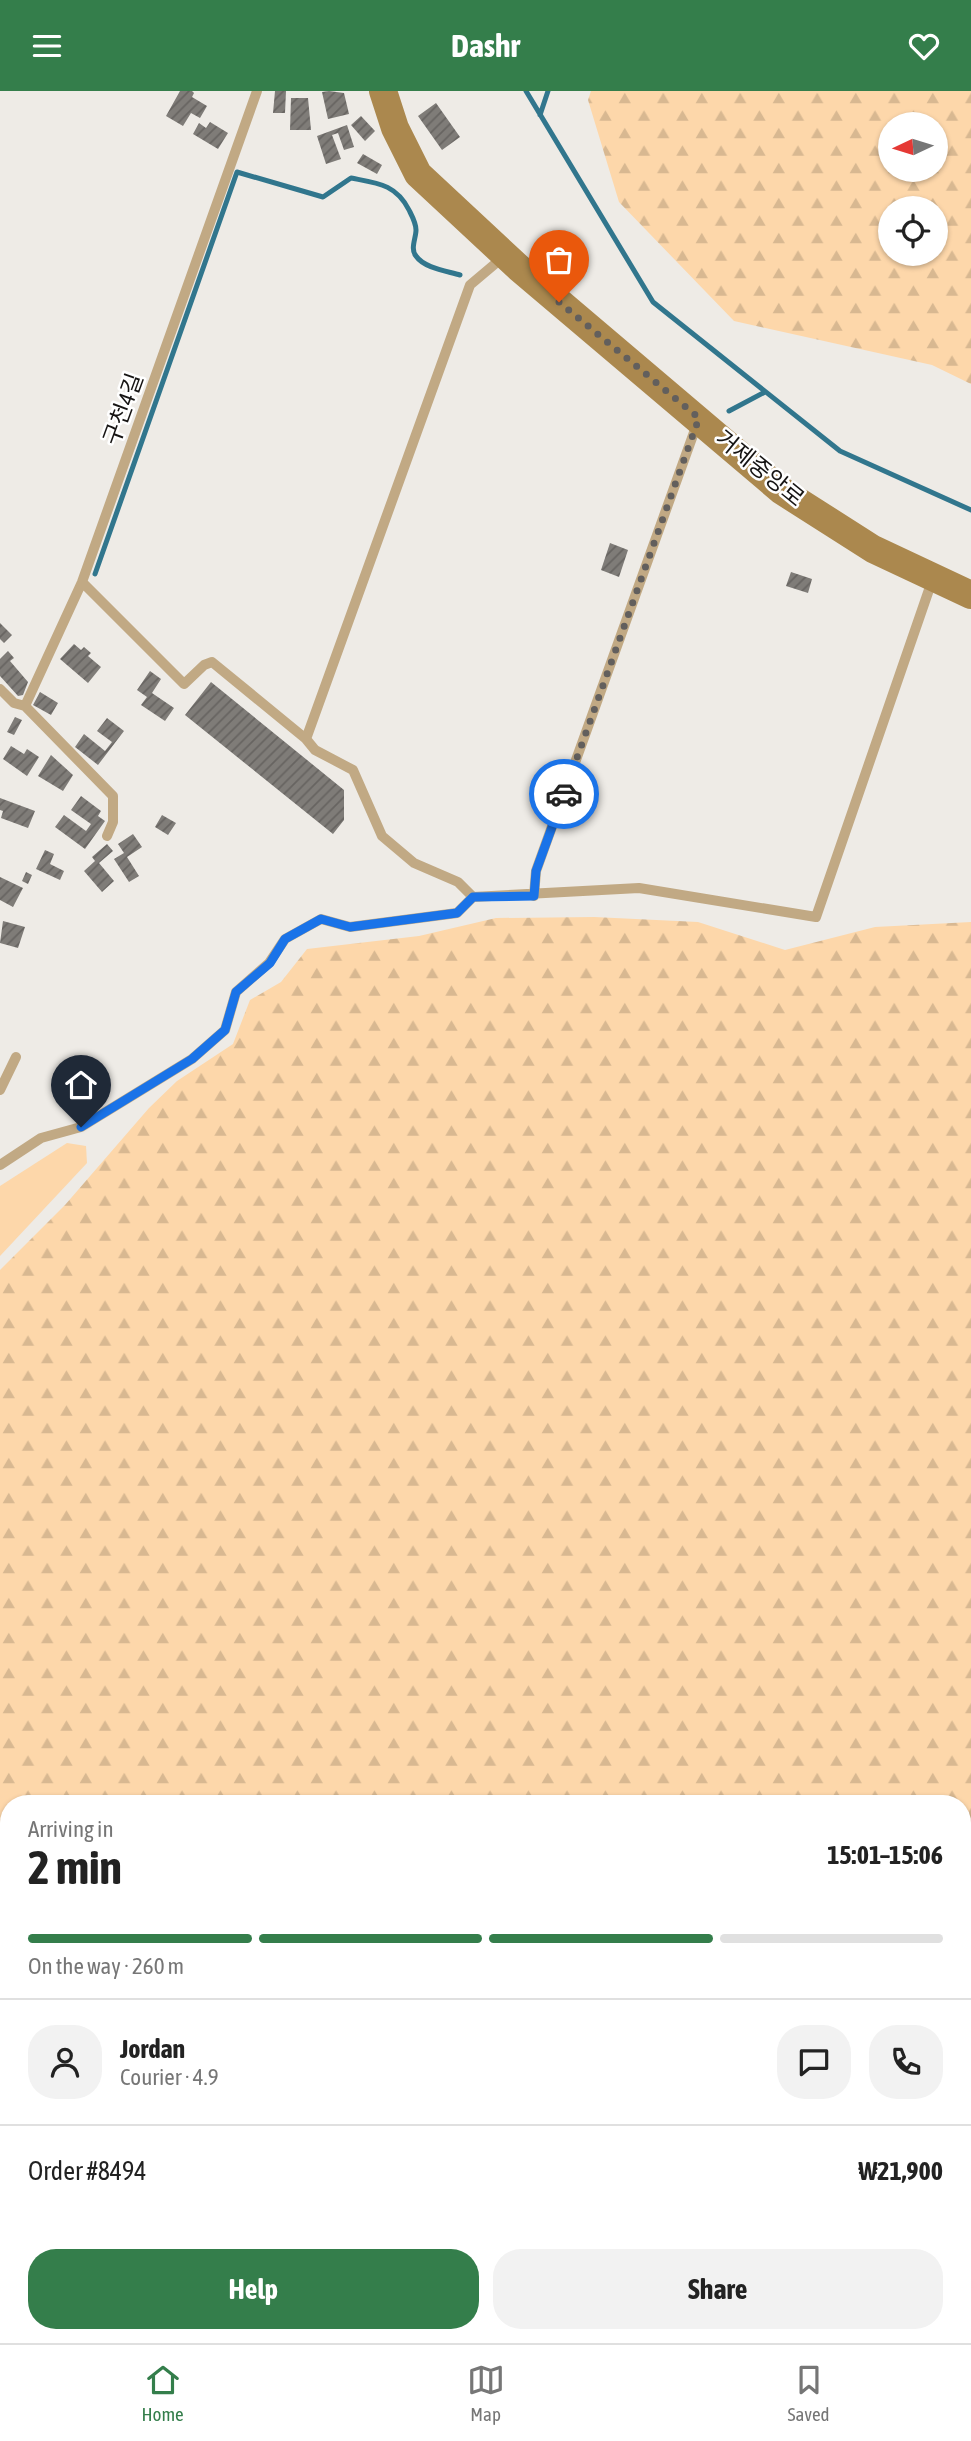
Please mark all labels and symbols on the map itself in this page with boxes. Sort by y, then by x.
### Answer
north arrow [878,112,948,182]
pin [529,230,589,302]
street label: 구천4길 [98,370,148,448]
street label: 거제중앙로 [711,425,809,511]
courier [529,759,599,829]
pin [51,1055,111,1127]

